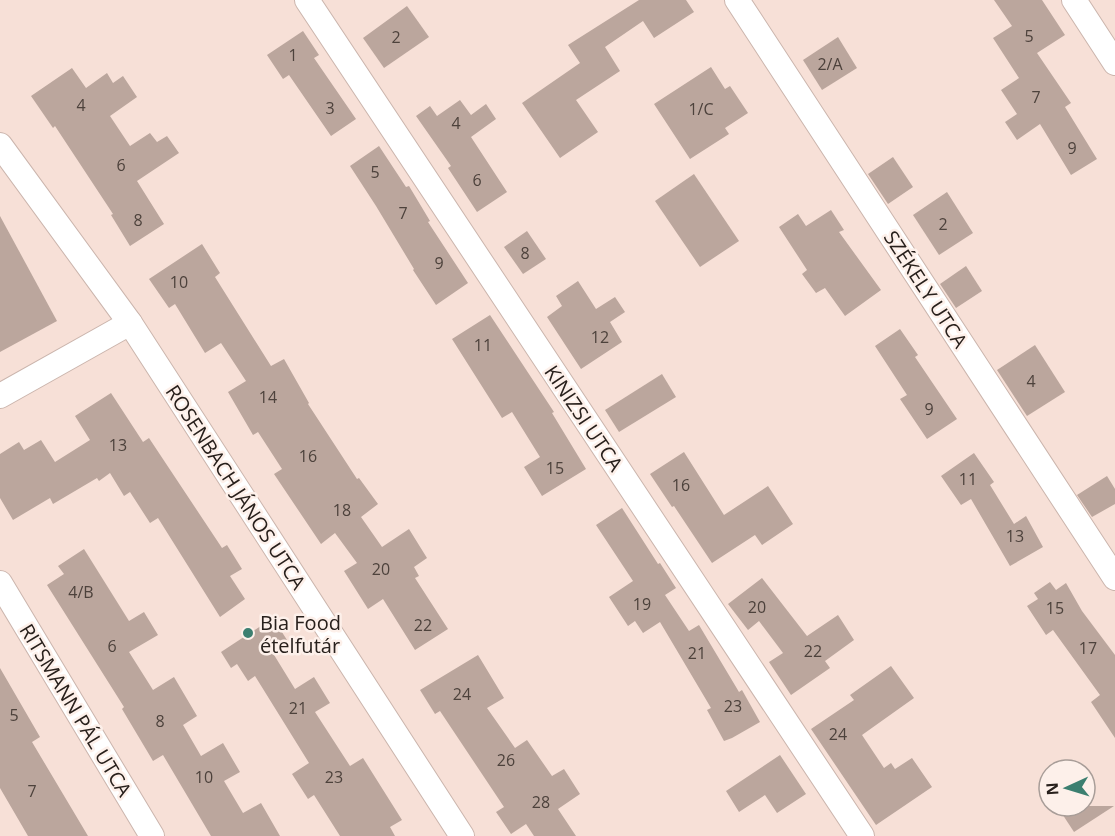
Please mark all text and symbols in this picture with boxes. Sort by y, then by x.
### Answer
house number: 5 [1024,25,1034,47]
house number: 2 [391,26,401,48]
house number: 1 [288,44,298,66]
house number: 2/A [817,53,843,75]
house number: 7 [1031,86,1041,108]
house number: 4 [76,94,86,116]
house number: 3 [325,97,335,119]
house number: 1/C [688,98,714,120]
house number: 4 [451,112,461,134]
house number: 9 [1067,137,1077,159]
house number: 6 [116,154,126,176]
house number: 5 [370,161,380,183]
house number: 6 [472,169,482,191]
house number: 7 [398,202,408,224]
house number: 8 [133,209,143,231]
house number: 2 [938,213,948,235]
street label: SZÉKELY UTCA [878,225,974,353]
house number: 8 [520,242,530,264]
house number: 9 [434,252,444,274]
house number: 10 [170,271,188,293]
house number: 12 [591,326,609,348]
house number: 11 [474,334,492,356]
street label: KINIZSI UTCA [539,360,630,477]
house number: 4 [1026,370,1036,392]
street label: ROSENBACH JÁNOS UTCA [160,380,313,595]
house number: 14 [259,386,277,408]
house number: 9 [924,398,934,420]
house number: 13 [109,434,127,456]
house number: 16 [299,445,317,467]
house number: 15 [546,457,564,479]
house number: 11 [959,468,977,490]
house number: 16 [672,474,690,496]
house number: 18 [333,499,351,521]
house number: 13 [1006,525,1024,547]
house number: 20 [372,558,390,580]
house number: 4/B [68,581,94,603]
house number: 19 [633,593,651,615]
house number: 20 [748,596,766,618]
house number: 15 [1046,597,1064,619]
place label: Bia Food ételfutár [260,609,341,659]
house number: 22 [414,614,432,636]
street label: RITSMANN PÁL UTCA [14,619,138,802]
marker: Bia Food ételfutár [241,626,255,640]
house number: 6 [107,635,117,657]
house number: 17 [1079,637,1097,659]
house number: 22 [804,640,822,662]
house number: 21 [688,642,706,664]
house number: 24 [453,683,471,705]
house number: 23 [724,695,742,717]
house number: 21 [289,697,307,719]
house number: 5 [9,704,19,726]
house number: 8 [155,710,165,732]
house number: 24 [829,723,847,745]
house number: 26 [497,749,515,771]
north arrow [1037,758,1097,818]
house number: 10 [195,766,213,788]
house number: 23 [325,766,343,788]
house number: 7 [27,780,37,802]
text: N [1041,782,1063,796]
house number: 28 [532,791,550,813]

